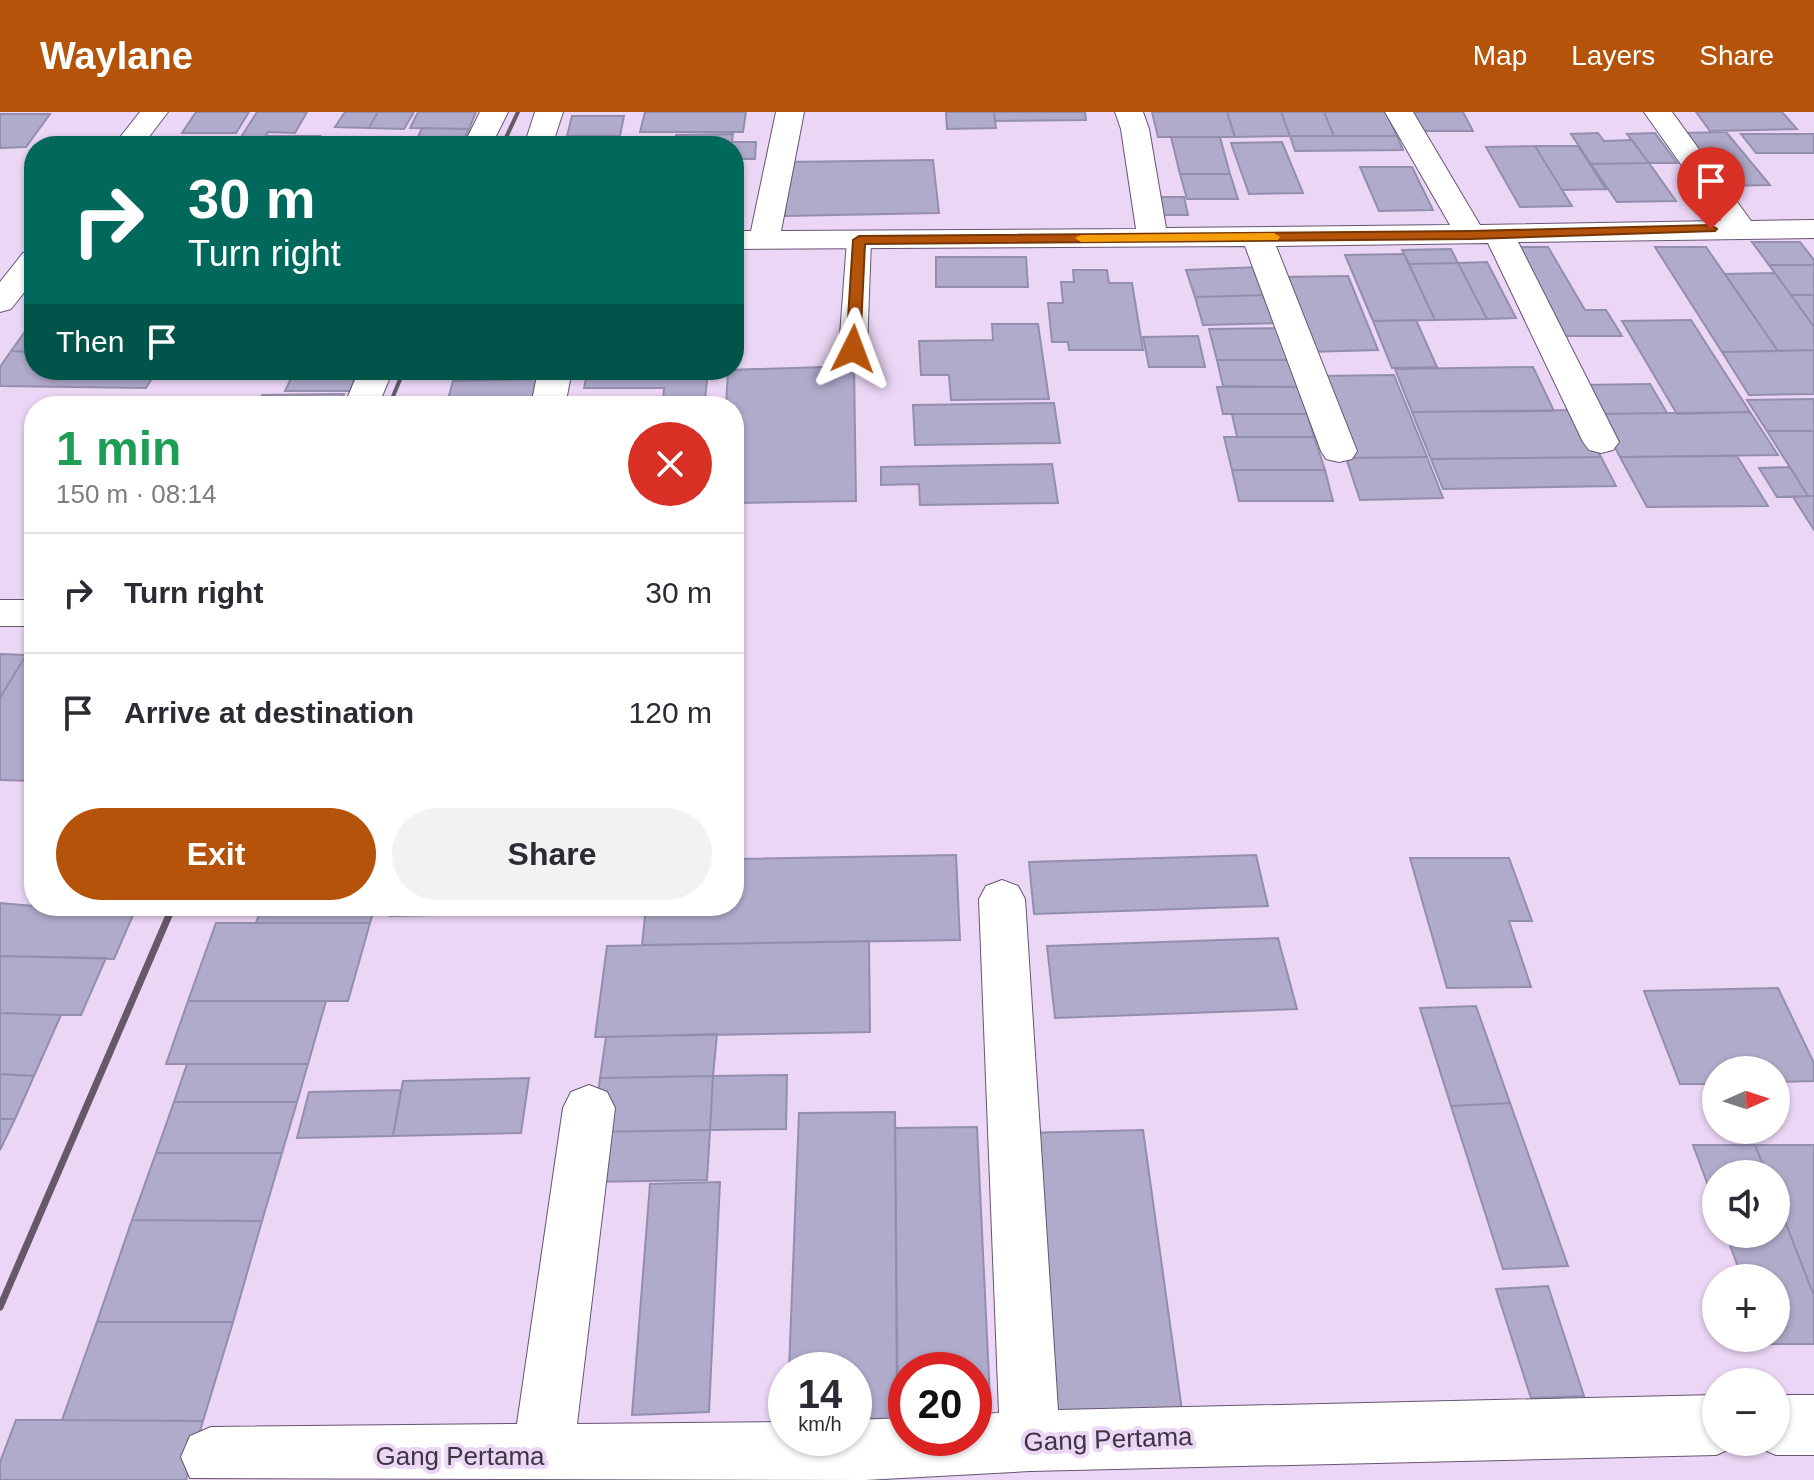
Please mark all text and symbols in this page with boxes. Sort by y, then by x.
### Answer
text: Waylane [40,35,193,77]
text: Map [1473,40,1527,71]
text: Layers [1571,40,1655,71]
text: Share [1699,40,1774,71]
pin [1677,147,1745,229]
icon: arrive [1689,159,1733,203]
text: 30 m [188,167,316,230]
icon: right [56,168,160,272]
text: Turn right [188,233,341,274]
position arrow [811,307,895,391]
icon: arrive [140,320,184,364]
text: Then [56,325,124,358]
text: 1 min [56,422,181,475]
button: close [628,422,712,506]
text: 150 m · 08:14 [56,479,216,509]
icon: right [56,571,100,615]
text: Turn right [124,576,263,609]
text: 30 m [645,576,712,609]
icon: arrive [56,691,100,735]
text: Arrive at destination [124,696,414,729]
text: 120 m [629,696,712,729]
button: Exit [56,808,376,900]
button: Share [392,808,712,900]
north arrow [1702,1056,1790,1144]
map controls [1702,1056,1790,1456]
button: sound [1702,1160,1790,1248]
button: + [1702,1264,1790,1352]
speed limit sign: 20 [888,1352,992,1456]
button: − [1702,1368,1790,1456]
text: 14 [798,1372,842,1416]
text: km/h [798,1413,842,1435]
street label: Gang Pertama [1023,1421,1194,1457]
street label: Gang Pertama [375,1441,545,1471]

